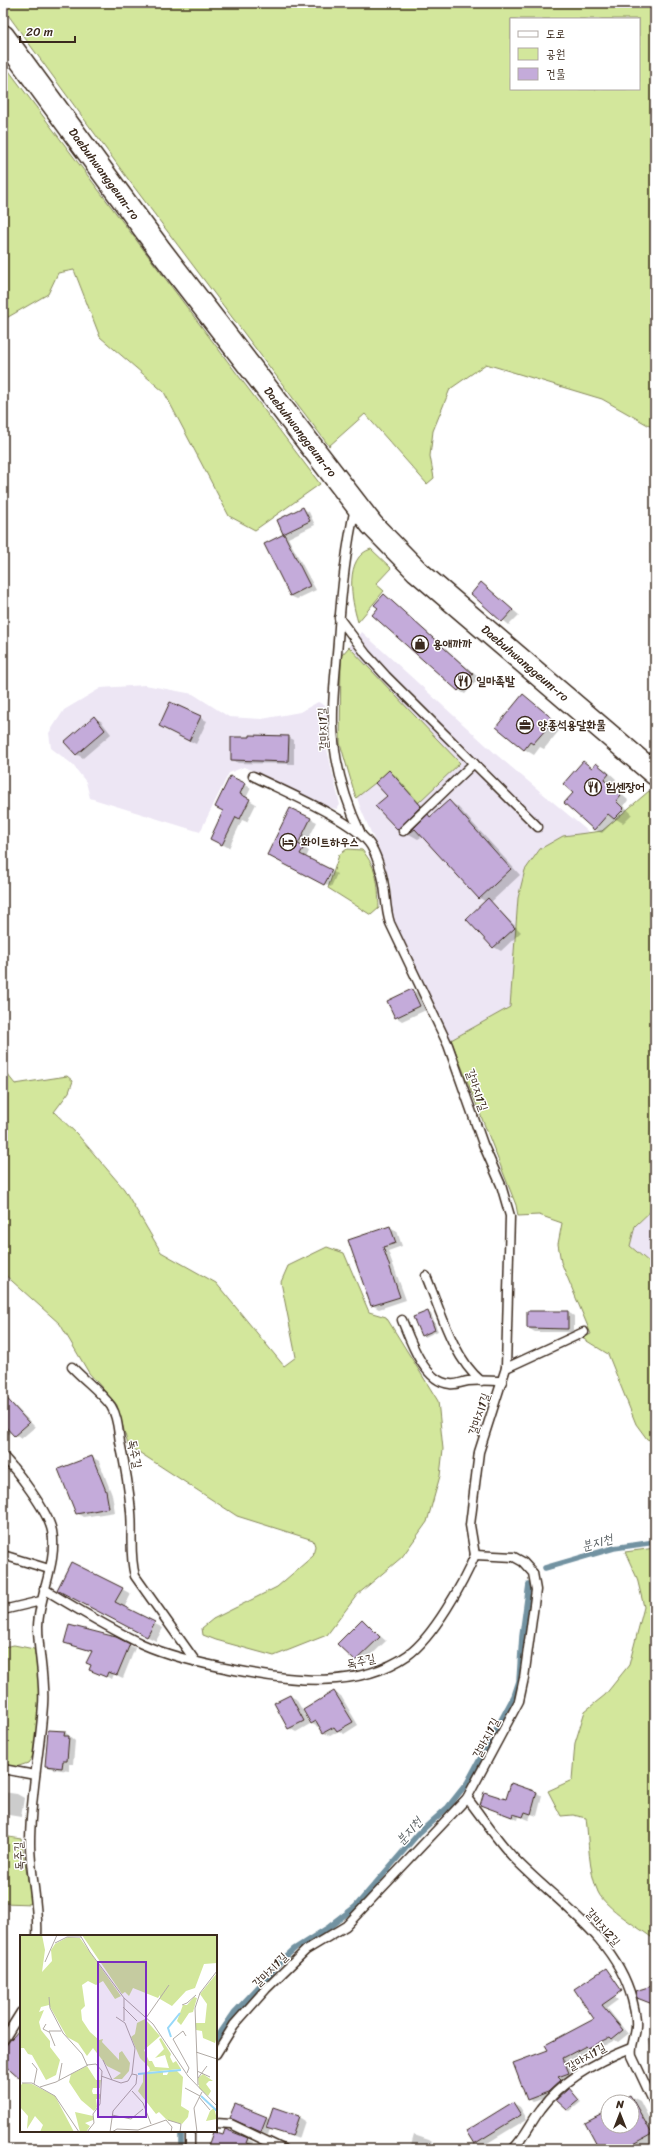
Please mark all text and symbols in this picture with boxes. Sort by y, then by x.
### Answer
scale bar [20,18,75,44]
legend [510,18,640,90]
text: 20 m [26,21,53,43]
text: 도로 [546,23,565,45]
text: 공원 [546,43,565,65]
text: 건물 [546,63,566,85]
street label: Daebuhwanggeum-ro [63,123,146,225]
street label: Daebuhwanggeum-ro [258,382,342,482]
street label: Daebuhwanggeum-ro [476,619,574,707]
place label: 용애까까 [433,633,472,655]
shop icon: 용애까까 [410,634,430,654]
place label: 일마족발 [476,670,515,692]
restaurant icon: 일마족발 [453,671,473,691]
street label: 갈마지1길 [311,706,335,751]
place label: 양종석용달화물 [538,714,606,736]
office icon: 양종석용달화물 [515,715,535,735]
place label: 힘센장어 [606,776,645,798]
restaurant icon: 힘센장어 [583,777,603,797]
place label: 화이트하우스 [301,831,359,853]
hotel icon: 화이트하우스 [278,832,298,852]
street label: 갈마지1길 [459,1066,495,1115]
street label: 갈마지1길 [461,1389,497,1438]
street label: 독주길 [121,1438,149,1471]
water label: 분지천 [579,1526,617,1557]
street label: 독주길 [344,1647,378,1675]
street label: 갈마지1길 [466,1713,506,1762]
water label: 분지천 [390,1811,429,1850]
street label: 독주길 [7,1841,31,1871]
street label: 갈마지2길 [580,1903,626,1952]
inset map [20,1935,217,2132]
street label: 갈마지1길 [247,1947,293,1993]
street label: 갈마지1길 [562,2036,611,2077]
north arrow [600,2094,640,2134]
text: N [615,2095,624,2114]

